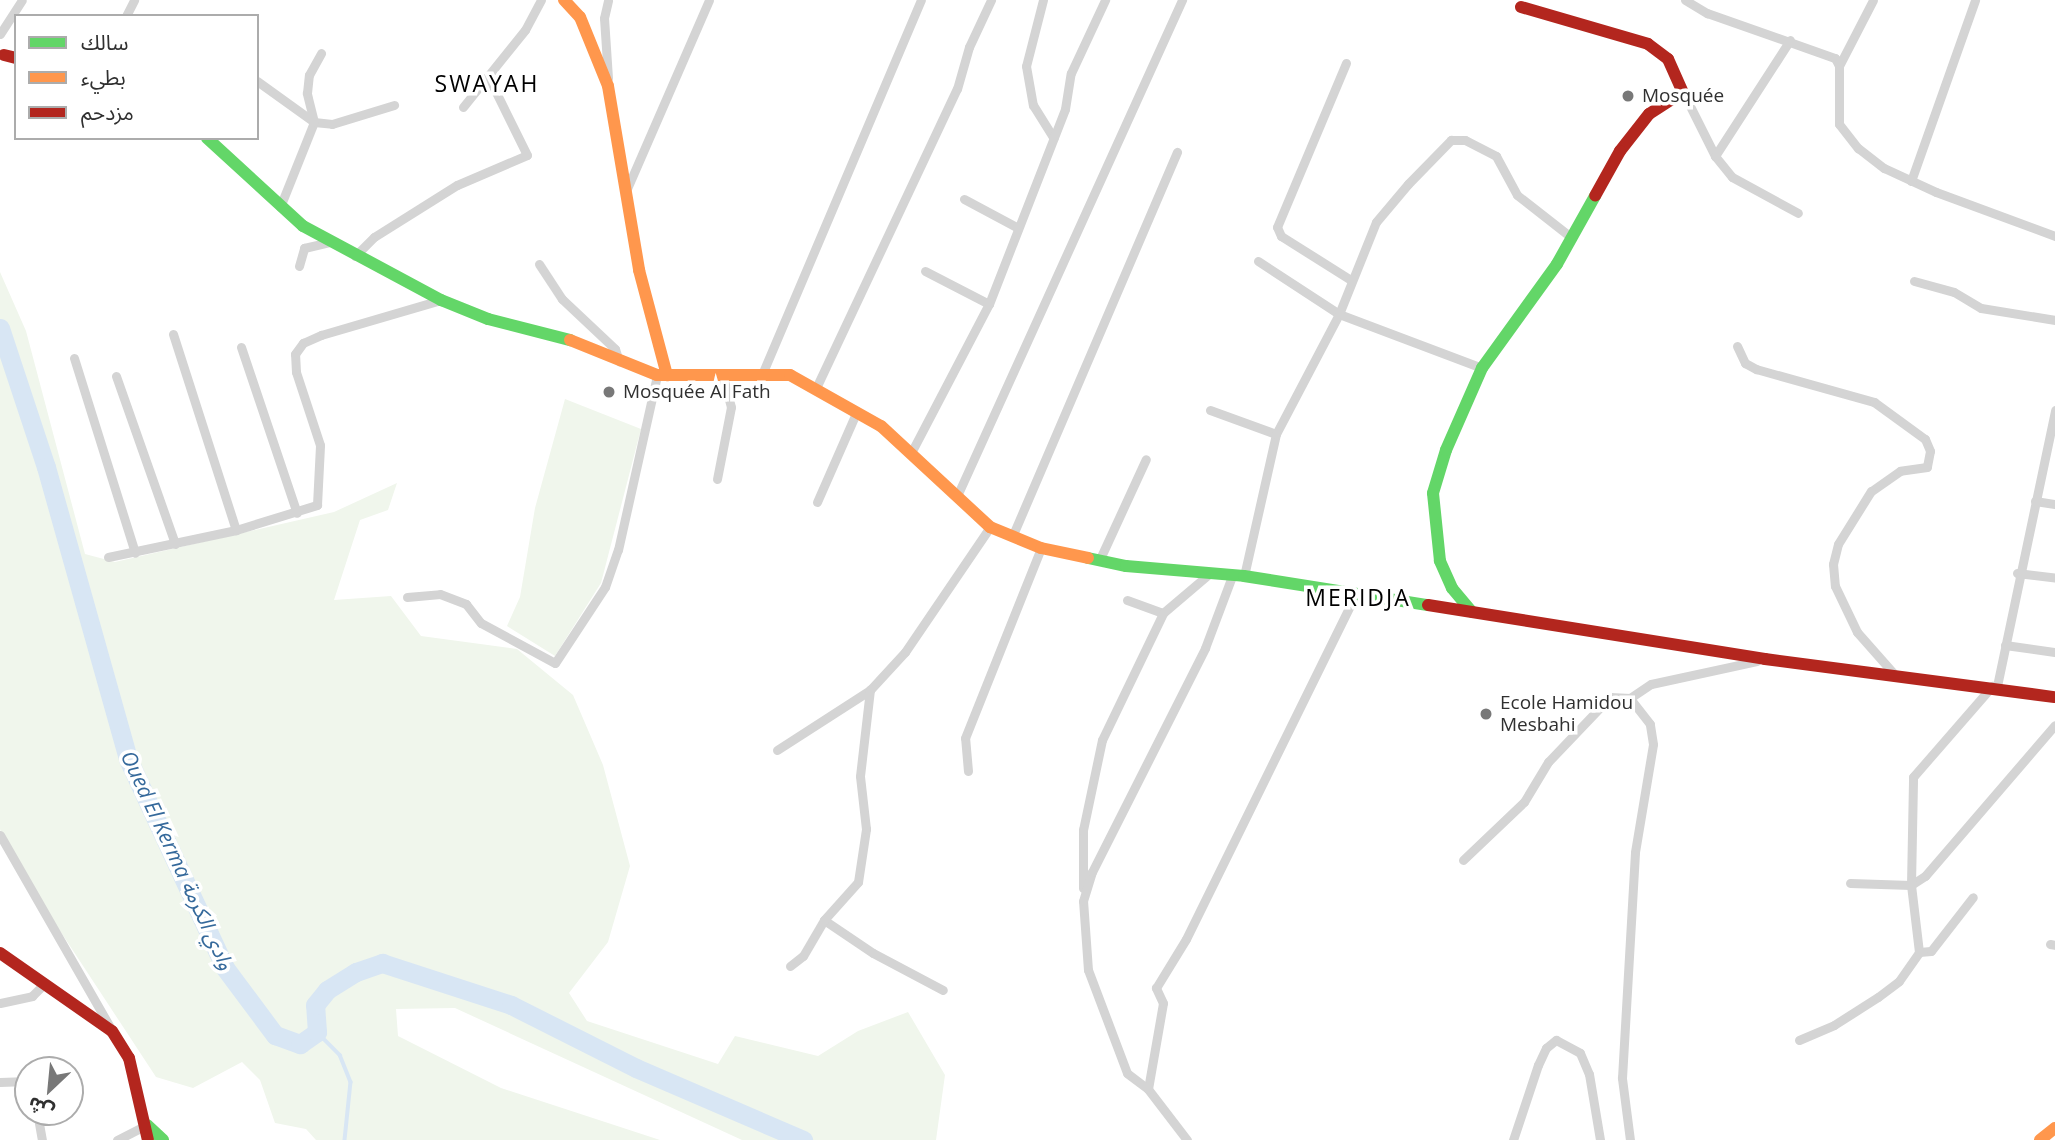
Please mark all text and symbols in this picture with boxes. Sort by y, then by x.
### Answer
legend [14,14,259,140]
text: سالك [81,28,128,56]
text: بطيء [81,63,126,91]
district label: SWAYAH [435,69,539,97]
place label: Mosquée [1642,85,1724,107]
marker: Mosquée [1620,88,1636,104]
text: مزدحم [81,98,134,126]
place label: Mosquée Al Fath [623,381,771,403]
marker: Mosquée Al Fath [601,384,617,400]
district label: MERIDJA [1306,583,1410,611]
place label: Ecole Hamidou Mesbahi [1500,692,1633,736]
marker: Ecole Hamidou Mesbahi [1478,706,1494,722]
water label: Oued El Kerma وادي الكرمة [116,747,240,973]
north arrow [14,1056,84,1126]
text: ش [23,1091,58,1125]

